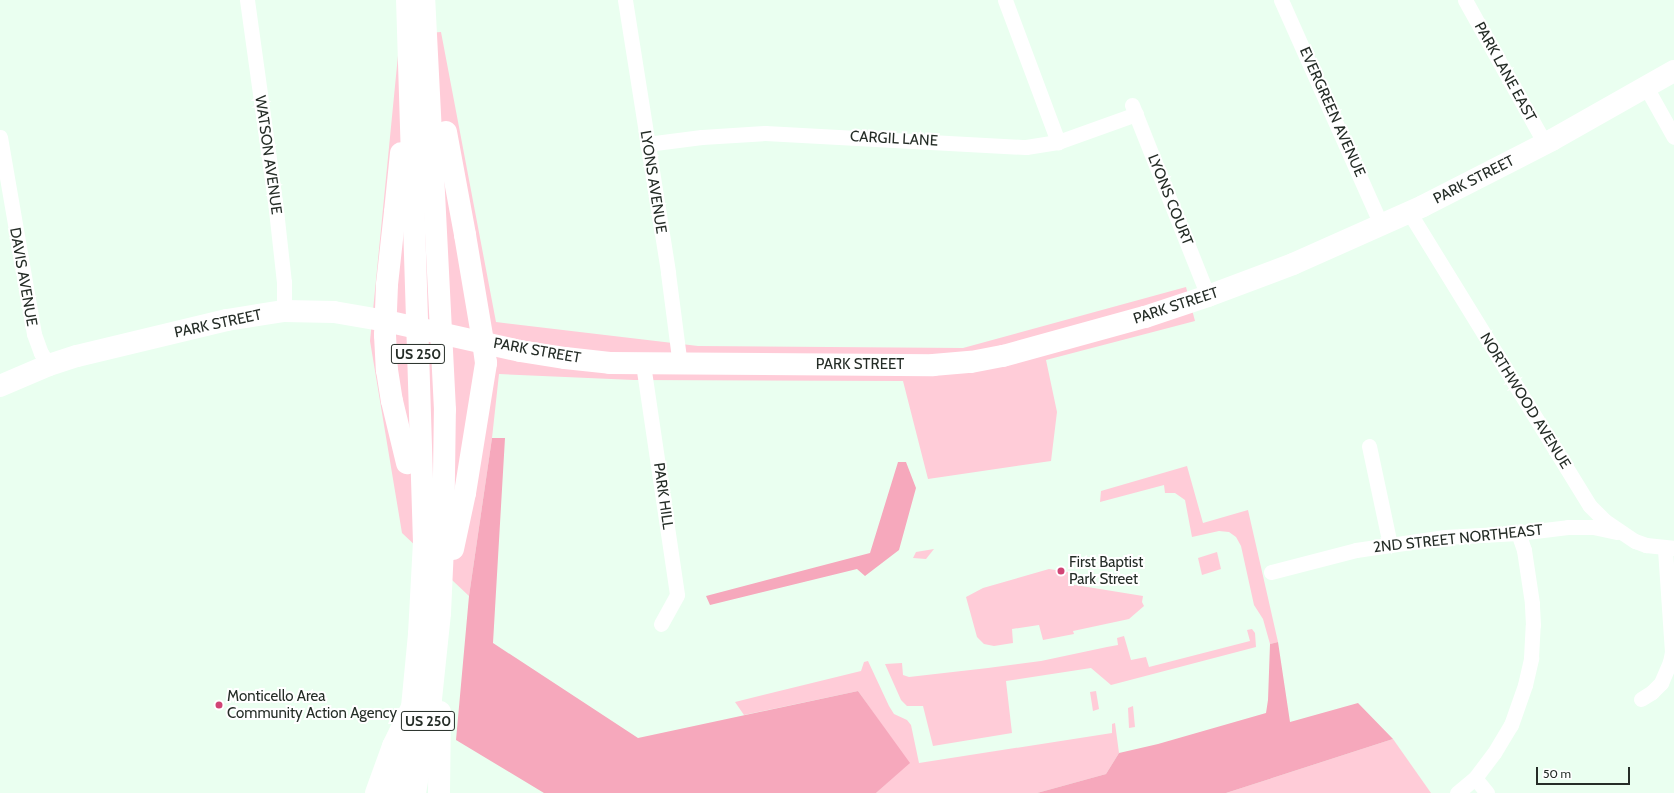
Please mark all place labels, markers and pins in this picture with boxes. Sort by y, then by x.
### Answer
place label: First Baptist Park Street [1069,553,1143,588]
marker: First Baptist Park Street [1056,566,1066,576]
place label: Monticello Area Community Action Agency [227,687,397,722]
marker: Monticello Area Community Action Agency [214,700,224,710]

